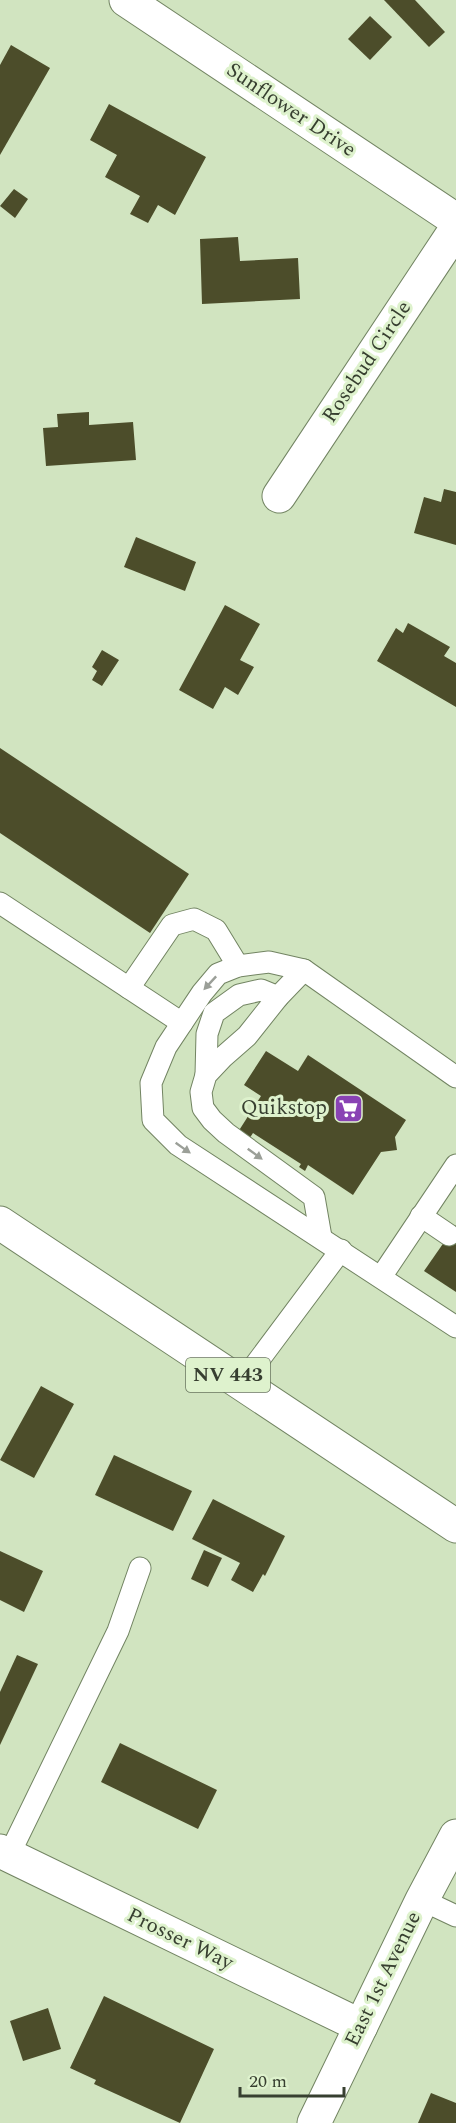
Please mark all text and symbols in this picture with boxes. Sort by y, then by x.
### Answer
street label: Sunflower Drive [220,55,362,165]
street label: Rosebud Circle [314,294,420,430]
one-way arrow [203,976,217,991]
place label: Quikstop [241,1092,327,1124]
supermarket icon: Quikstop [332,1092,364,1124]
one-way arrow [175,1142,191,1154]
one-way arrow [247,1148,263,1160]
road number: NV 443 [186,1358,270,1392]
street label: Prosser Way [121,1899,240,1979]
street label: East 1st Avenue [336,1906,430,2052]
scale bar [240,2060,344,2098]
text: 20 m [249,2068,287,2095]

